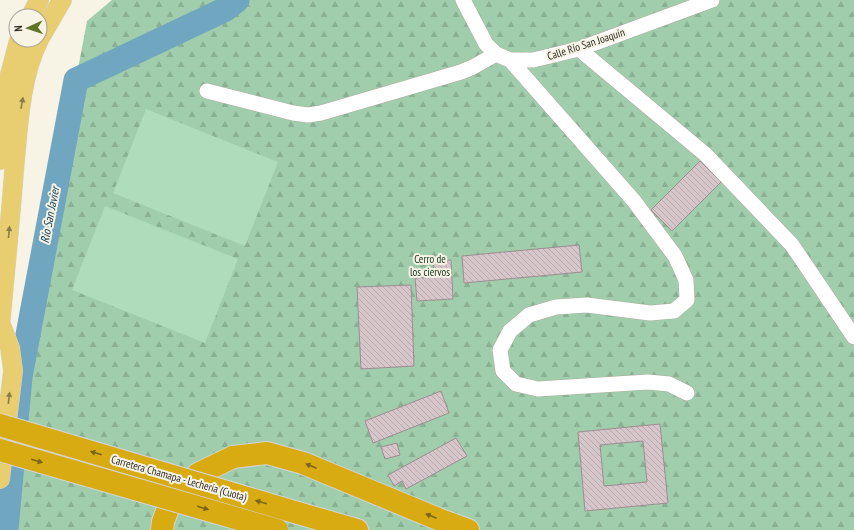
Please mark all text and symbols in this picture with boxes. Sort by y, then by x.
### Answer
north arrow [8,8,48,48]
text: N [11,25,25,32]
street label: Calle Río San Joaquín [545,25,627,63]
one-way arrow [19,97,25,109]
water label: Río San Javier [37,184,63,244]
one-way arrow [5,226,12,238]
park label: Cerro de los ciervos [410,252,450,279]
one-way arrow [6,392,13,404]
one-way arrow [90,450,102,456]
street label: Carretera Chamapa - Lechería (Cuota) [110,452,249,504]
one-way arrow [32,458,44,464]
one-way arrow [305,463,317,469]
one-way arrow [255,499,267,505]
one-way arrow [196,506,209,512]
one-way arrow [425,513,437,519]

